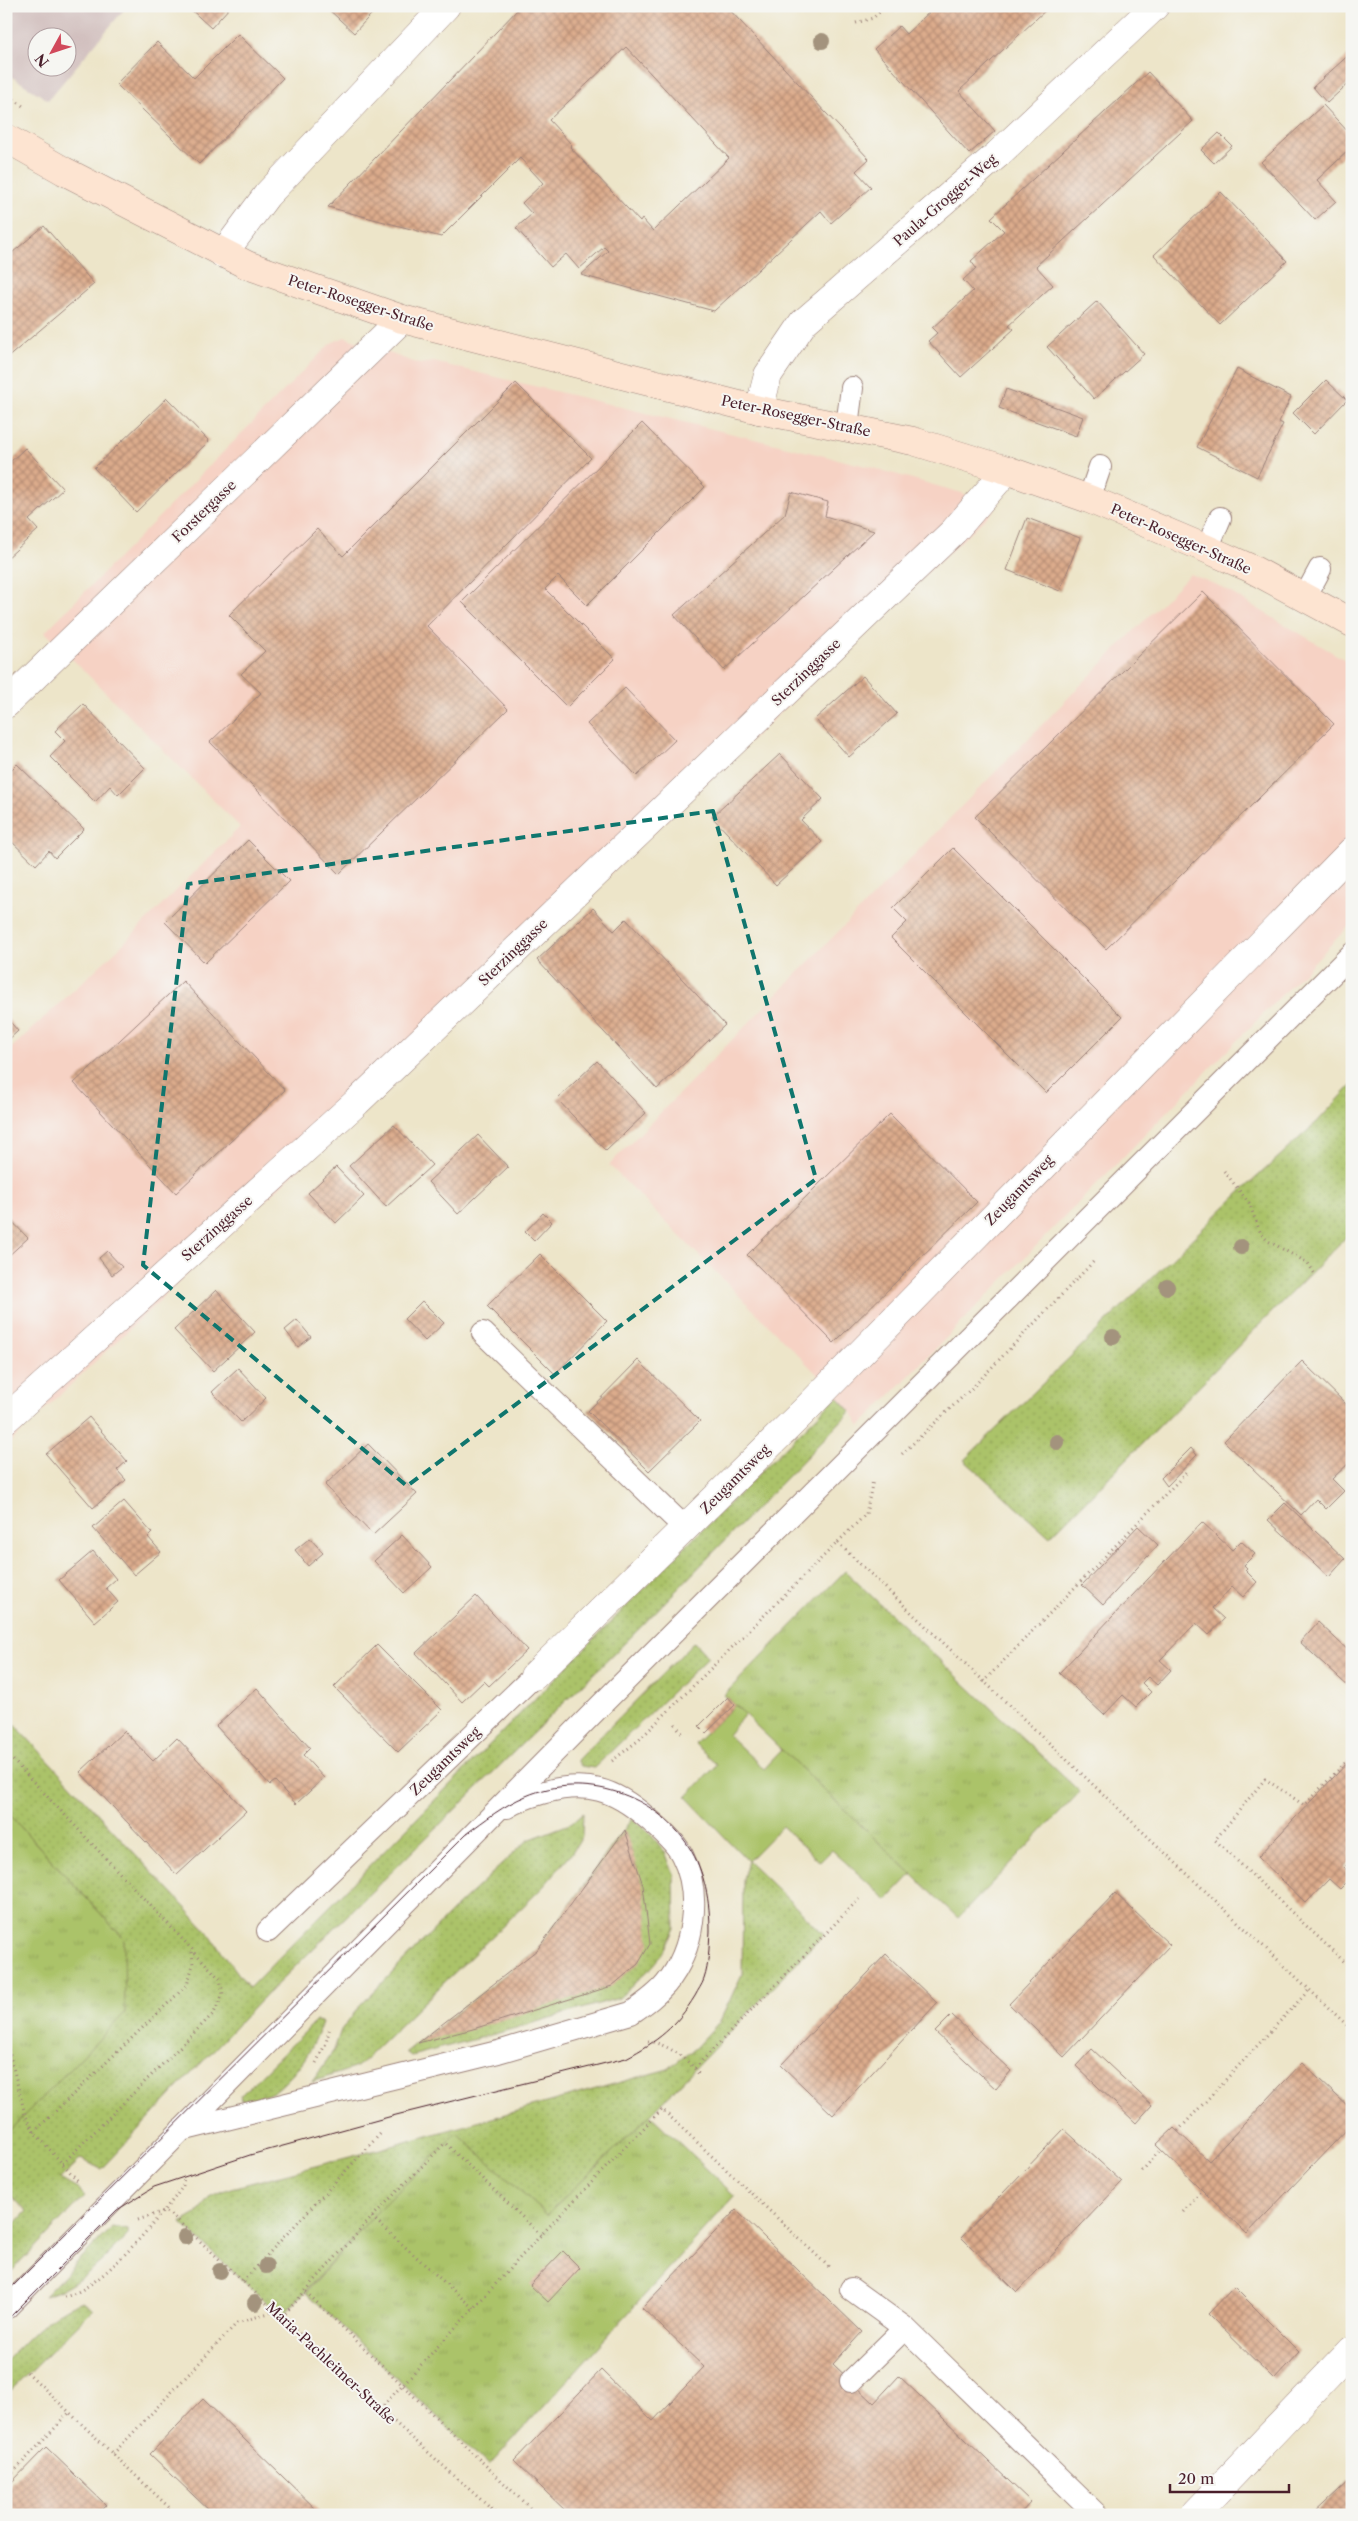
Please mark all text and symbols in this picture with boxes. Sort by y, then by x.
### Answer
north arrow [28,28,78,78]
text: N [31,50,53,71]
street label: Paula-Grogger-Weg [889,150,1001,250]
street label: Peter-Rosegger-Straße [286,271,436,335]
street label: Peter-Rosegger-Straße [720,391,872,441]
street label: Forstergasse [168,476,240,546]
street label: Peter-Rosegger-Straße [1108,500,1254,578]
street label: Sterzinggasse [768,634,845,710]
street label: Sterzinggasse [475,914,552,990]
street label: Zeugamtsweg [981,1151,1058,1229]
street label: Sterzinggasse [178,1191,256,1265]
street label: Zeugamtsweg [696,1440,774,1518]
street label: Zeugamtsweg [406,1722,484,1799]
street label: Maria-Pachleitner-Straße [262,2298,400,2428]
scale bar [1170,2461,1289,2493]
text: 20 m [1178,2469,1214,2488]

